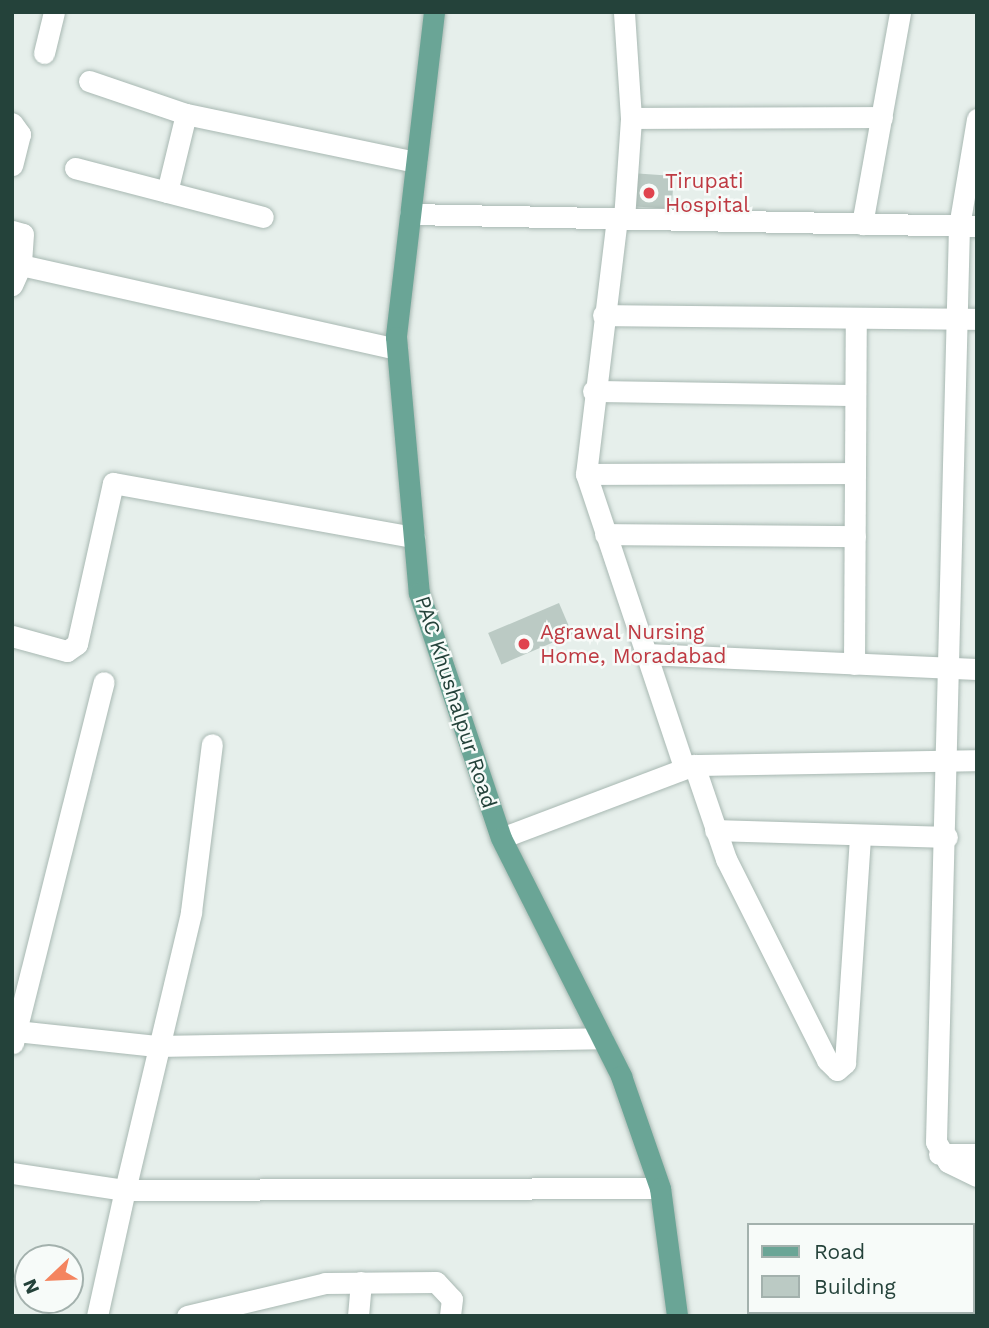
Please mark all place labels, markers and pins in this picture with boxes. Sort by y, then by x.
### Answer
place label: Tirupati Hospital [665,168,750,218]
marker: Tirupati Hospital [639,183,659,203]
place label: Agrawal Nursing Home, Moradabad [540,619,727,669]
marker: Agrawal Nursing Home, Moradabad [514,634,534,654]

